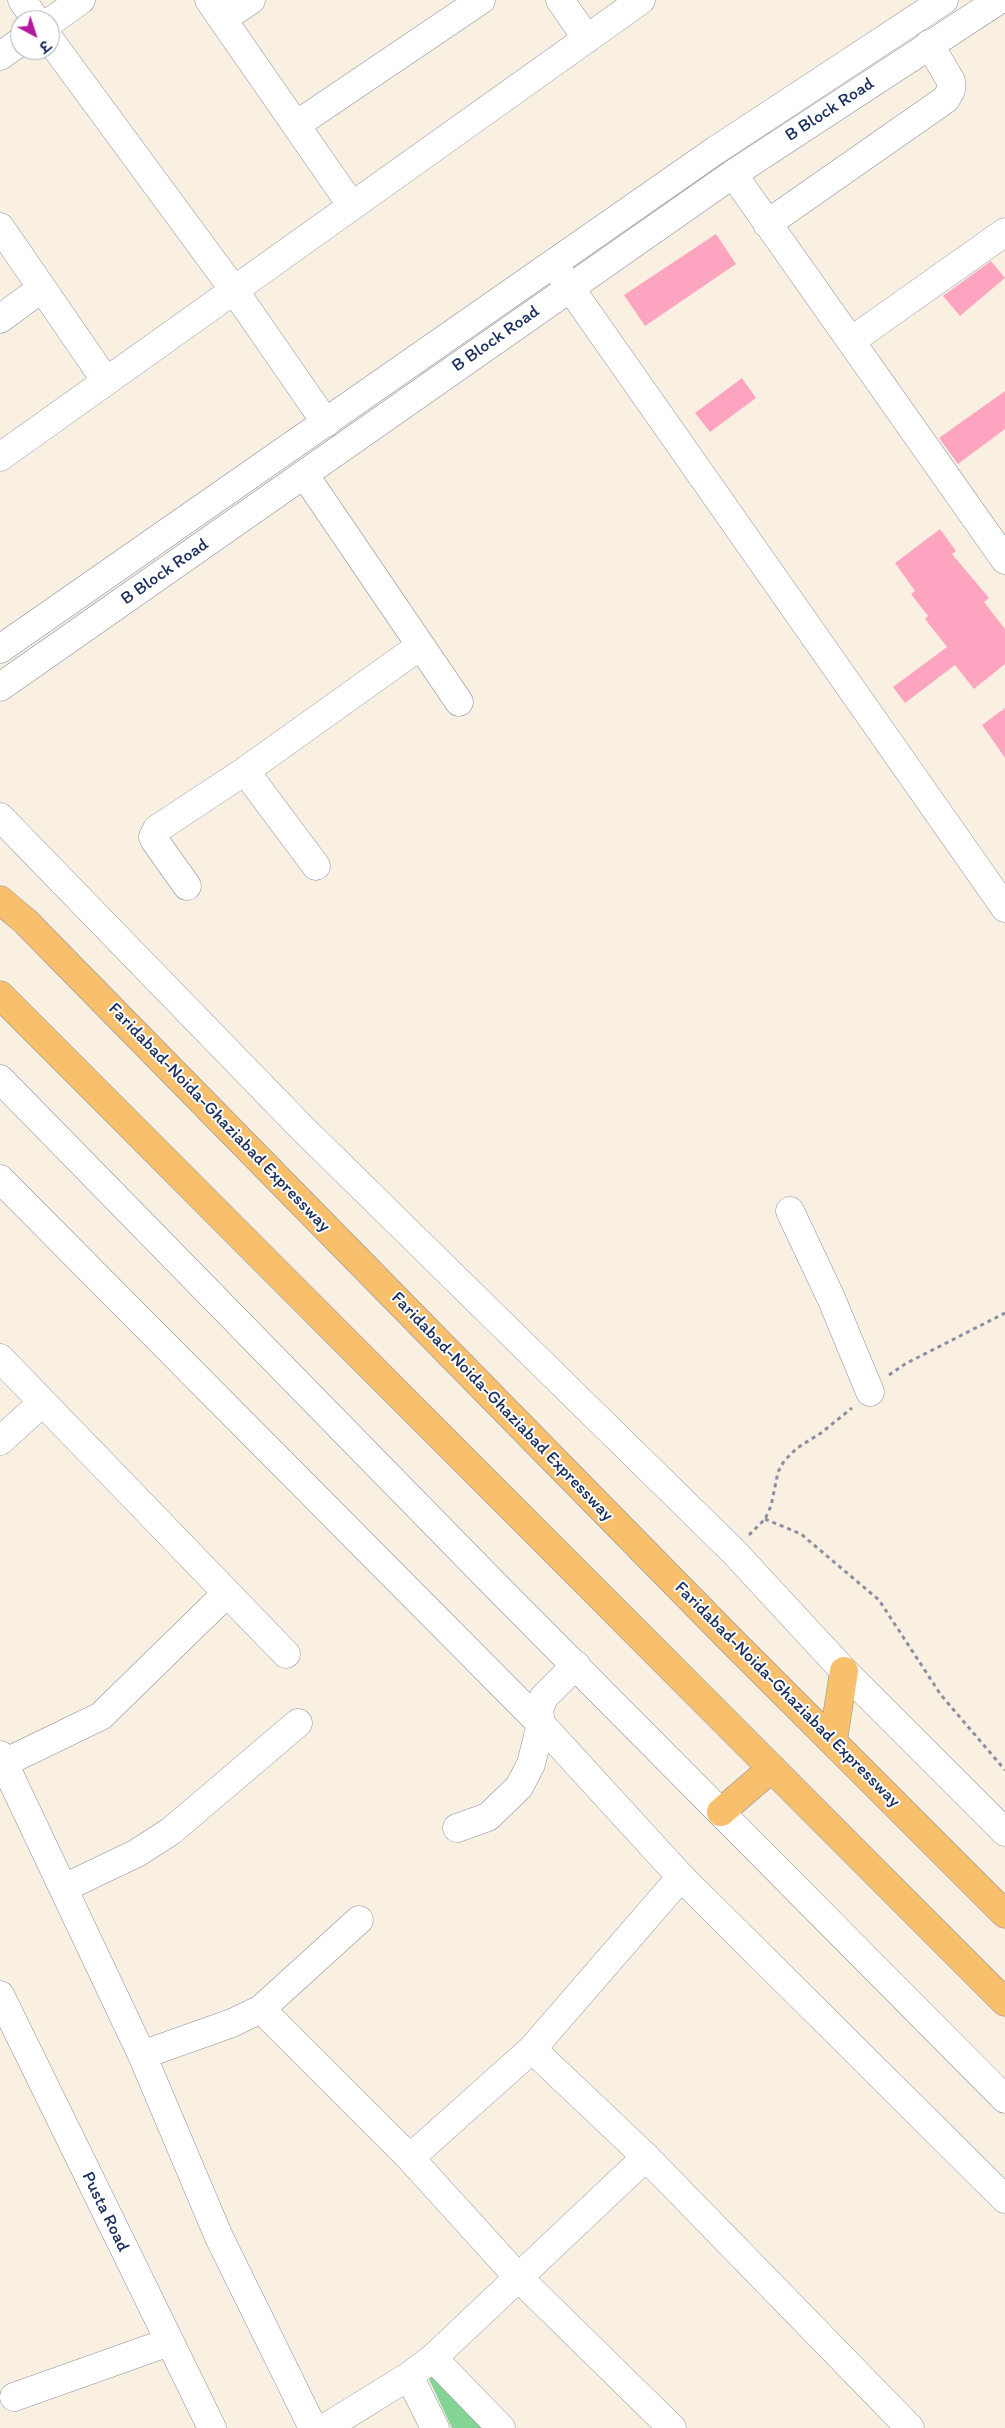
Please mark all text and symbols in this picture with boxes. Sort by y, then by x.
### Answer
north arrow [10,10,60,60]
text: उ [35,37,53,56]
street label: B Block Road [781,73,879,147]
street label: B Block Road [448,301,544,377]
street label: B Block Road [117,534,213,610]
street label: Faridabad-Noida-Ghaziabad Expressway [103,999,335,1237]
street label: Faridabad-Noida-Ghaziabad Expressway [386,1288,618,1526]
street label: Faridabad-Noida-Ghaziabad Expressway [669,1577,905,1813]
street label: Pusta Road [76,2168,134,2256]

